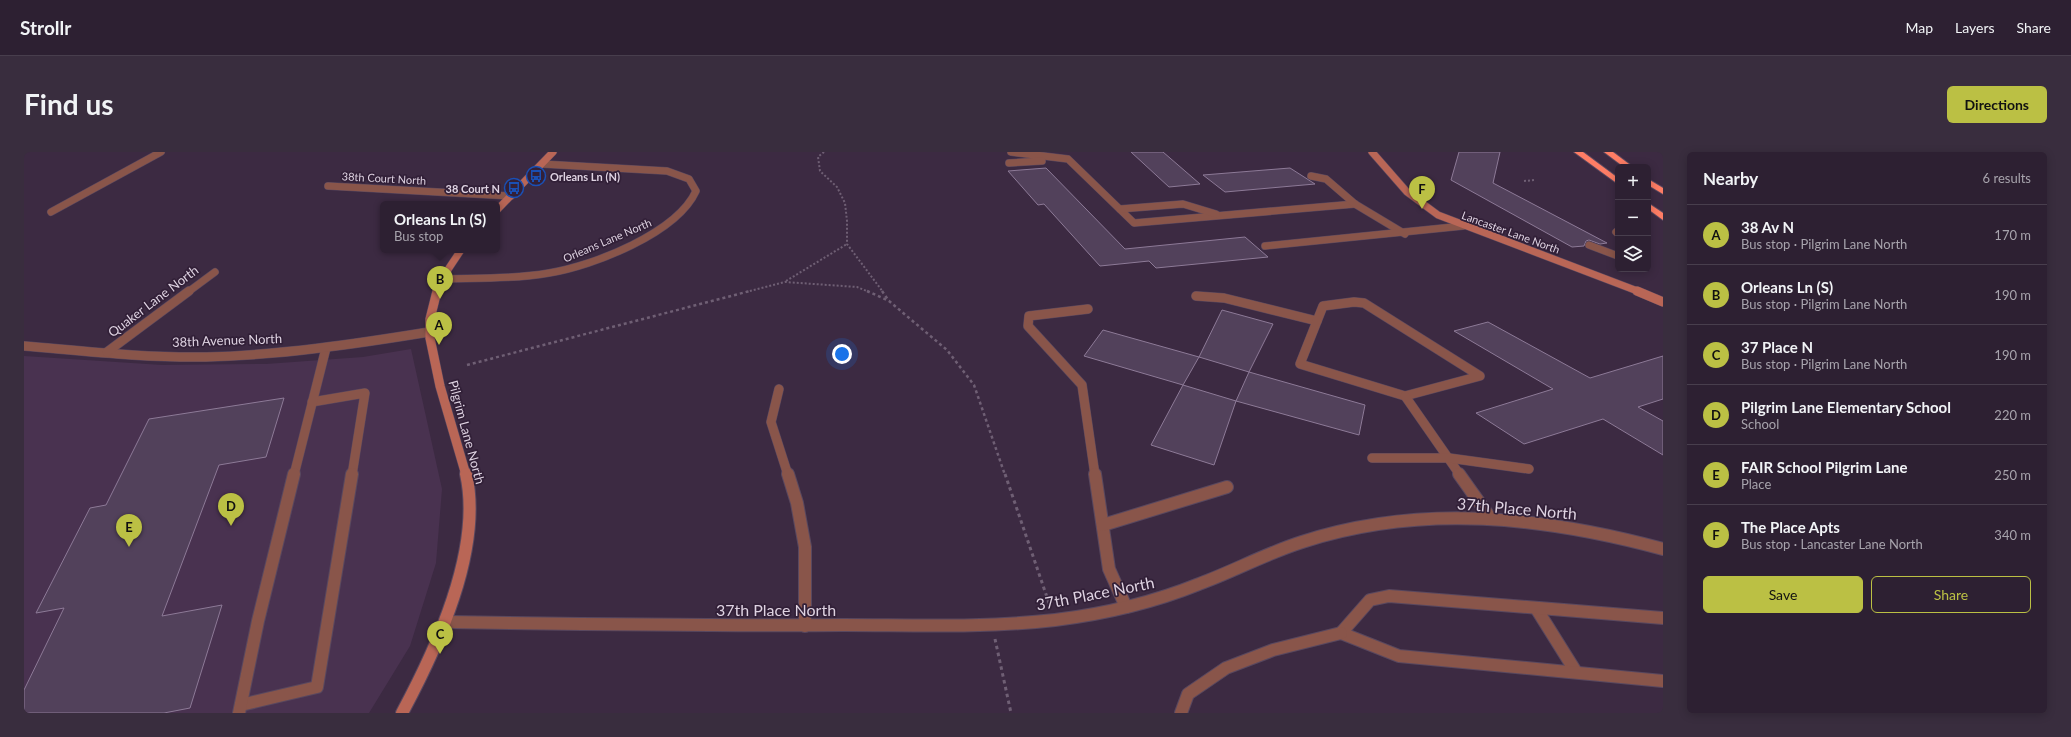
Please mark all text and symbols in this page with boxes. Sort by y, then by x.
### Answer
text: Strollr [20,16,71,39]
text: Map [1905,19,1933,36]
text: Layers [1955,19,1995,36]
text: Share [2017,19,2051,36]
button: Directions [1947,86,2047,123]
text: Find us [24,87,114,121]
map controls [1615,164,1651,272]
button: + [1615,164,1651,200]
bus stop icon: Orleans Ln (N) [525,165,547,187]
text: Nearby [1703,168,1758,189]
street label: 38th Court North [341,169,427,187]
place label: Orleans Ln (N) [550,170,620,183]
text: 6 results [1983,170,2031,186]
pin: F [1409,176,1435,209]
bus stop icon: 38 Court N [503,177,525,199]
place label: 38 Court N [446,182,500,195]
button: − [1615,200,1651,236]
popup [380,201,500,253]
street label: Lancaster Lane North [1460,208,1562,256]
text: Orleans Ln (S) [394,210,486,228]
street label: Orleans Lane North [561,216,653,264]
text: 38 Av N [1741,218,1794,236]
text: A [1711,227,1721,243]
text: 170 m [1994,227,2031,243]
text: Bus stop [394,228,443,244]
button: layers [1615,236,1651,272]
text: Bus stop · Pilgrim Lane North [1741,236,1907,252]
street label: Quaker Lane North [105,262,201,340]
pin: B [427,266,453,299]
text: Orleans Ln (S) [1741,278,1833,296]
text: B [1712,287,1720,303]
text: 190 m [1994,287,2031,303]
text: Bus stop · Pilgrim Lane North [1741,296,1907,312]
pin: A [426,312,452,345]
street label: 38th Avenue North [172,330,282,350]
text: 37 Place N [1741,338,1813,356]
your location [832,344,852,364]
text: C [1712,347,1720,363]
text: 190 m [1994,347,2031,363]
text: Bus stop · Pilgrim Lane North [1741,356,1907,372]
street label: Pilgrim Lane North [445,378,489,486]
text: Pilgrim Lane Elementary School [1741,398,1951,416]
text: D [1711,407,1721,423]
text: 220 m [1994,407,2031,423]
text: School [1741,416,1779,432]
text: FAIR School Pilgrim Lane [1741,458,1907,476]
text: E [1712,467,1720,483]
text: 250 m [1994,467,2031,483]
text: Place [1741,476,1771,492]
pin: D [218,493,244,526]
street label: 37th Place North [1456,493,1578,523]
pin: E [116,514,142,547]
text: The Place Apts [1741,518,1840,536]
text: F [1712,527,1720,543]
text: 340 m [1994,527,2031,543]
text: Bus stop · Lancaster Lane North [1741,536,1923,552]
street label: 37th Place North [1034,572,1156,614]
button: Save [1703,576,1863,613]
button: Share [1871,576,2031,613]
street label: 37th Place North [716,600,836,619]
pin: C [427,621,453,654]

